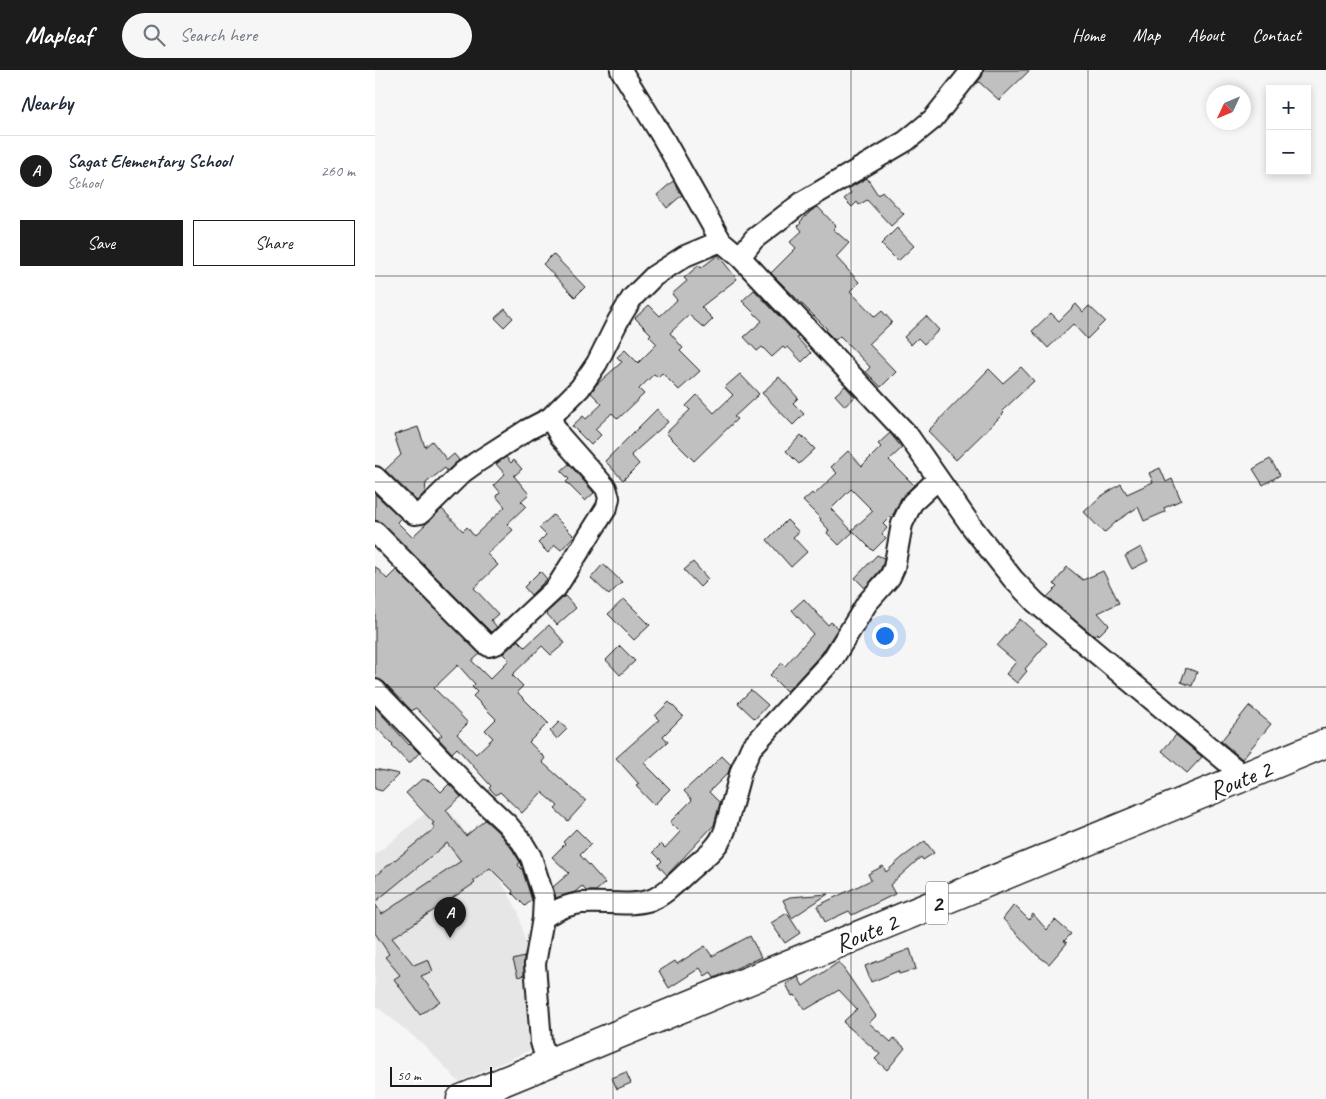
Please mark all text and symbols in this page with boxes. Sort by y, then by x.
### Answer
search box [122,13,472,58]
text: Mapleaf [25,20,92,50]
icon: search [140,21,168,49]
text: Search here [180,23,257,47]
text: Home [1072,24,1105,46]
text: Map [1133,24,1160,46]
text: About [1188,24,1224,46]
text: Contact [1252,24,1301,46]
north arrow [1206,85,1251,130]
map controls [1266,85,1311,175]
button: + [1266,85,1311,130]
text: Nearby [20,90,73,116]
button: − [1266,130,1311,175]
text: Sagat Elementary School [67,149,231,173]
text: A [32,161,40,181]
text: 260 m [321,161,355,181]
text: School [67,173,101,193]
button: Save [20,220,183,266]
button: Share [193,220,355,266]
your location [872,623,898,649]
street label: Route 2 [1204,752,1278,807]
road number: 2 [926,881,948,924]
pin: A [434,897,466,938]
street label: Route 2 [830,905,904,960]
scale bar [390,1064,493,1087]
text: 50 m [397,1067,421,1084]

